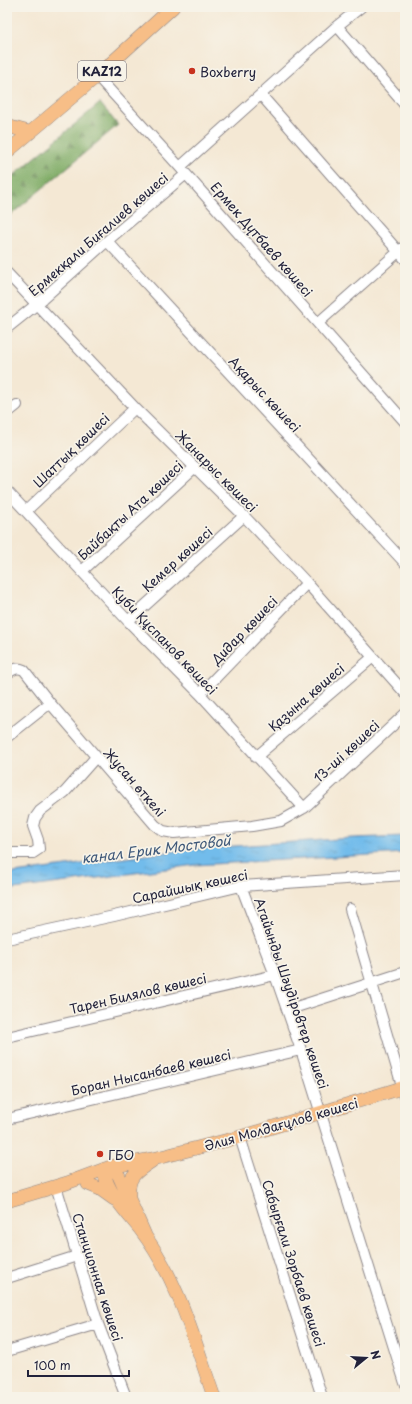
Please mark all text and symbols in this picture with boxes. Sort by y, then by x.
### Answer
road number: KAZ12 [78,61,126,81]
place label: Boxberry [200,62,256,81]
marker: Boxberry [187,66,197,76]
street label: Ермекқали Биғалиев көшесі [24,168,172,300]
street label: Ермек Дүтбаев көшесi [207,177,317,301]
street label: Ақарыс көшесi [225,352,305,436]
street label: Шаттық көшесі [29,409,113,491]
street label: Жанарыс көшесі [171,425,262,516]
street label: Байбақты Ата көшесі [73,456,187,564]
street label: Кемер көшесі [138,522,216,596]
street label: Куби Құспанов көшесi [108,582,222,698]
street label: Дидар көшесі [206,592,282,669]
street label: Қазына көшесі [264,659,348,735]
street label: 13-ші көшесi [309,715,383,787]
street label: Жусан өткелі [100,744,170,820]
water label: канал Ерик Мостовой [80,829,233,869]
street label: Сарайшық көшесі [130,864,250,908]
street label: Агайынды Шәудіровтер көшесi [250,895,334,1091]
street label: Тарен Билялов көшесі [68,968,208,1018]
street label: Боран Нысанбаев көшесі [69,1044,233,1100]
street label: Әлия Молдағұлов көшесі [202,1093,360,1155]
place label: ГБО [108,1145,134,1164]
marker: ГБО [95,1149,105,1159]
street label: Сабырғали Зорбаев көшесі [258,1177,330,1349]
street label: Станционная көшесі [68,1210,128,1344]
north arrow [346,1338,386,1378]
text: N [367,1348,386,1362]
scale bar [28,1352,129,1378]
text: 100 m [34,1356,71,1374]

